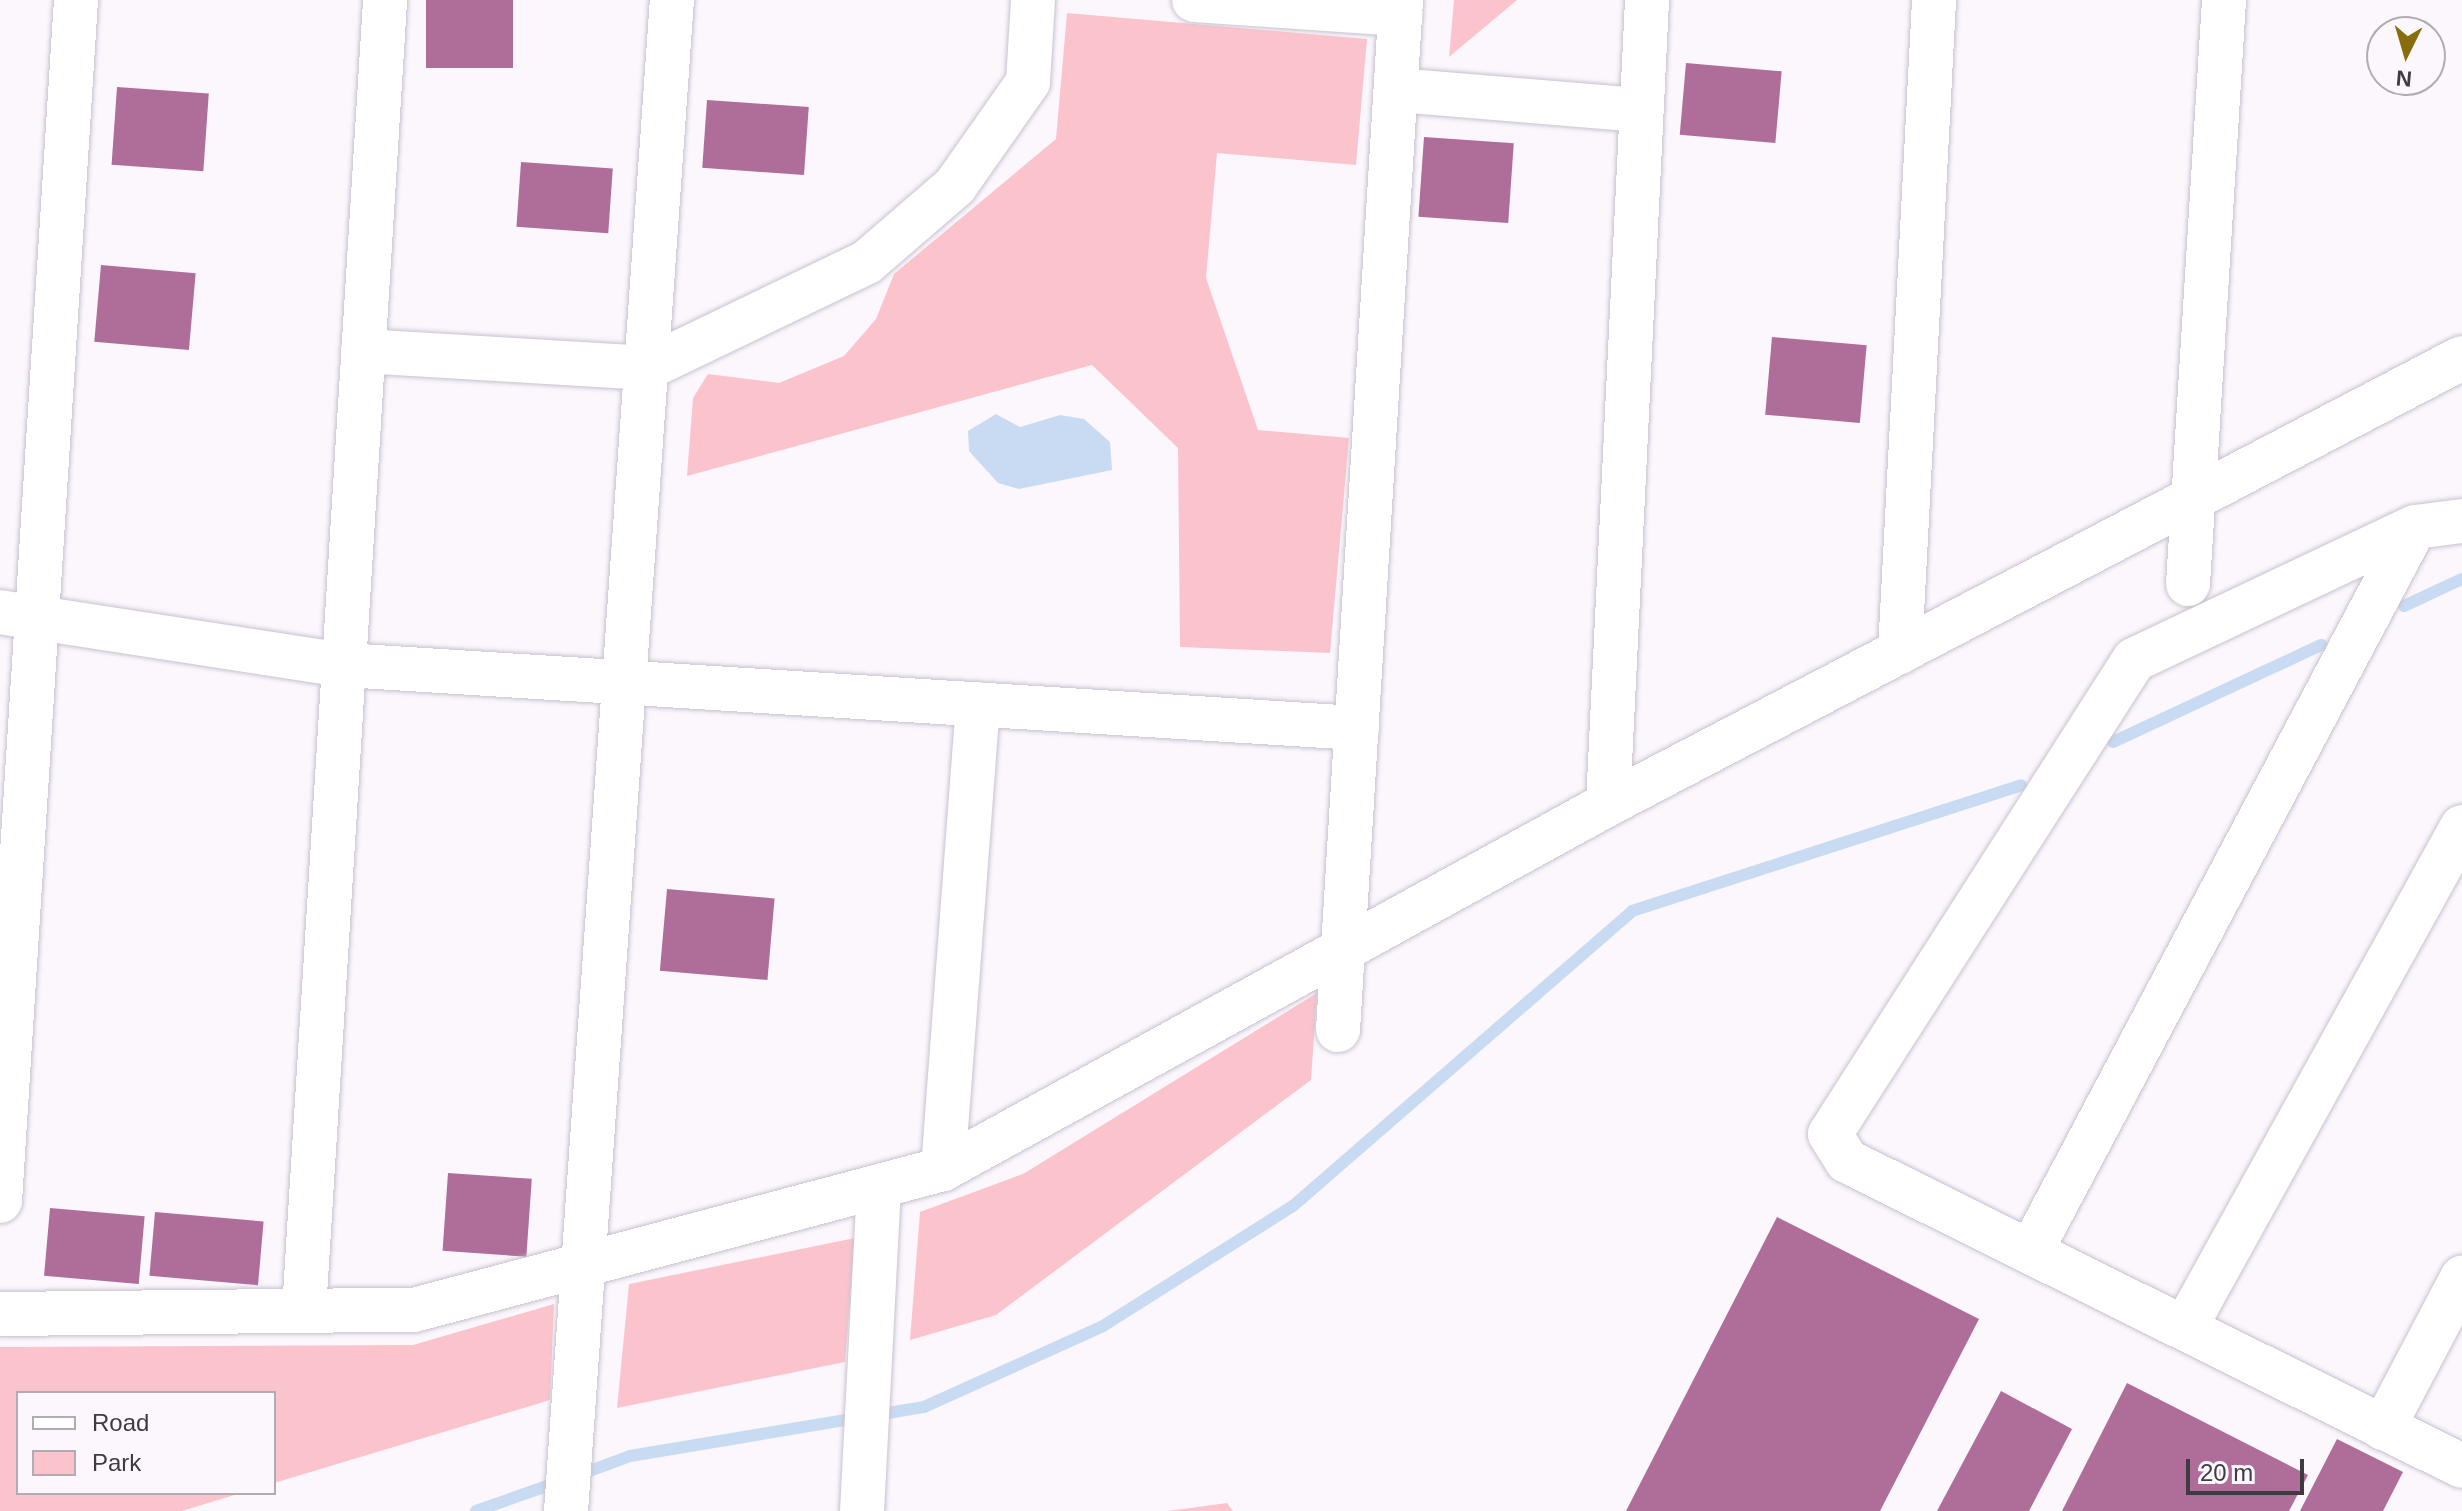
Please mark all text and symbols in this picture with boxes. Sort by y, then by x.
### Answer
north arrow [2366,16,2446,96]
text: N [2395,65,2413,92]
legend [16,1391,276,1495]
text: Road [92,1409,149,1436]
scale bar [2190,1443,2308,1493]
text: Park [92,1449,141,1476]
text: 20 m [2200,1459,2253,1486]

